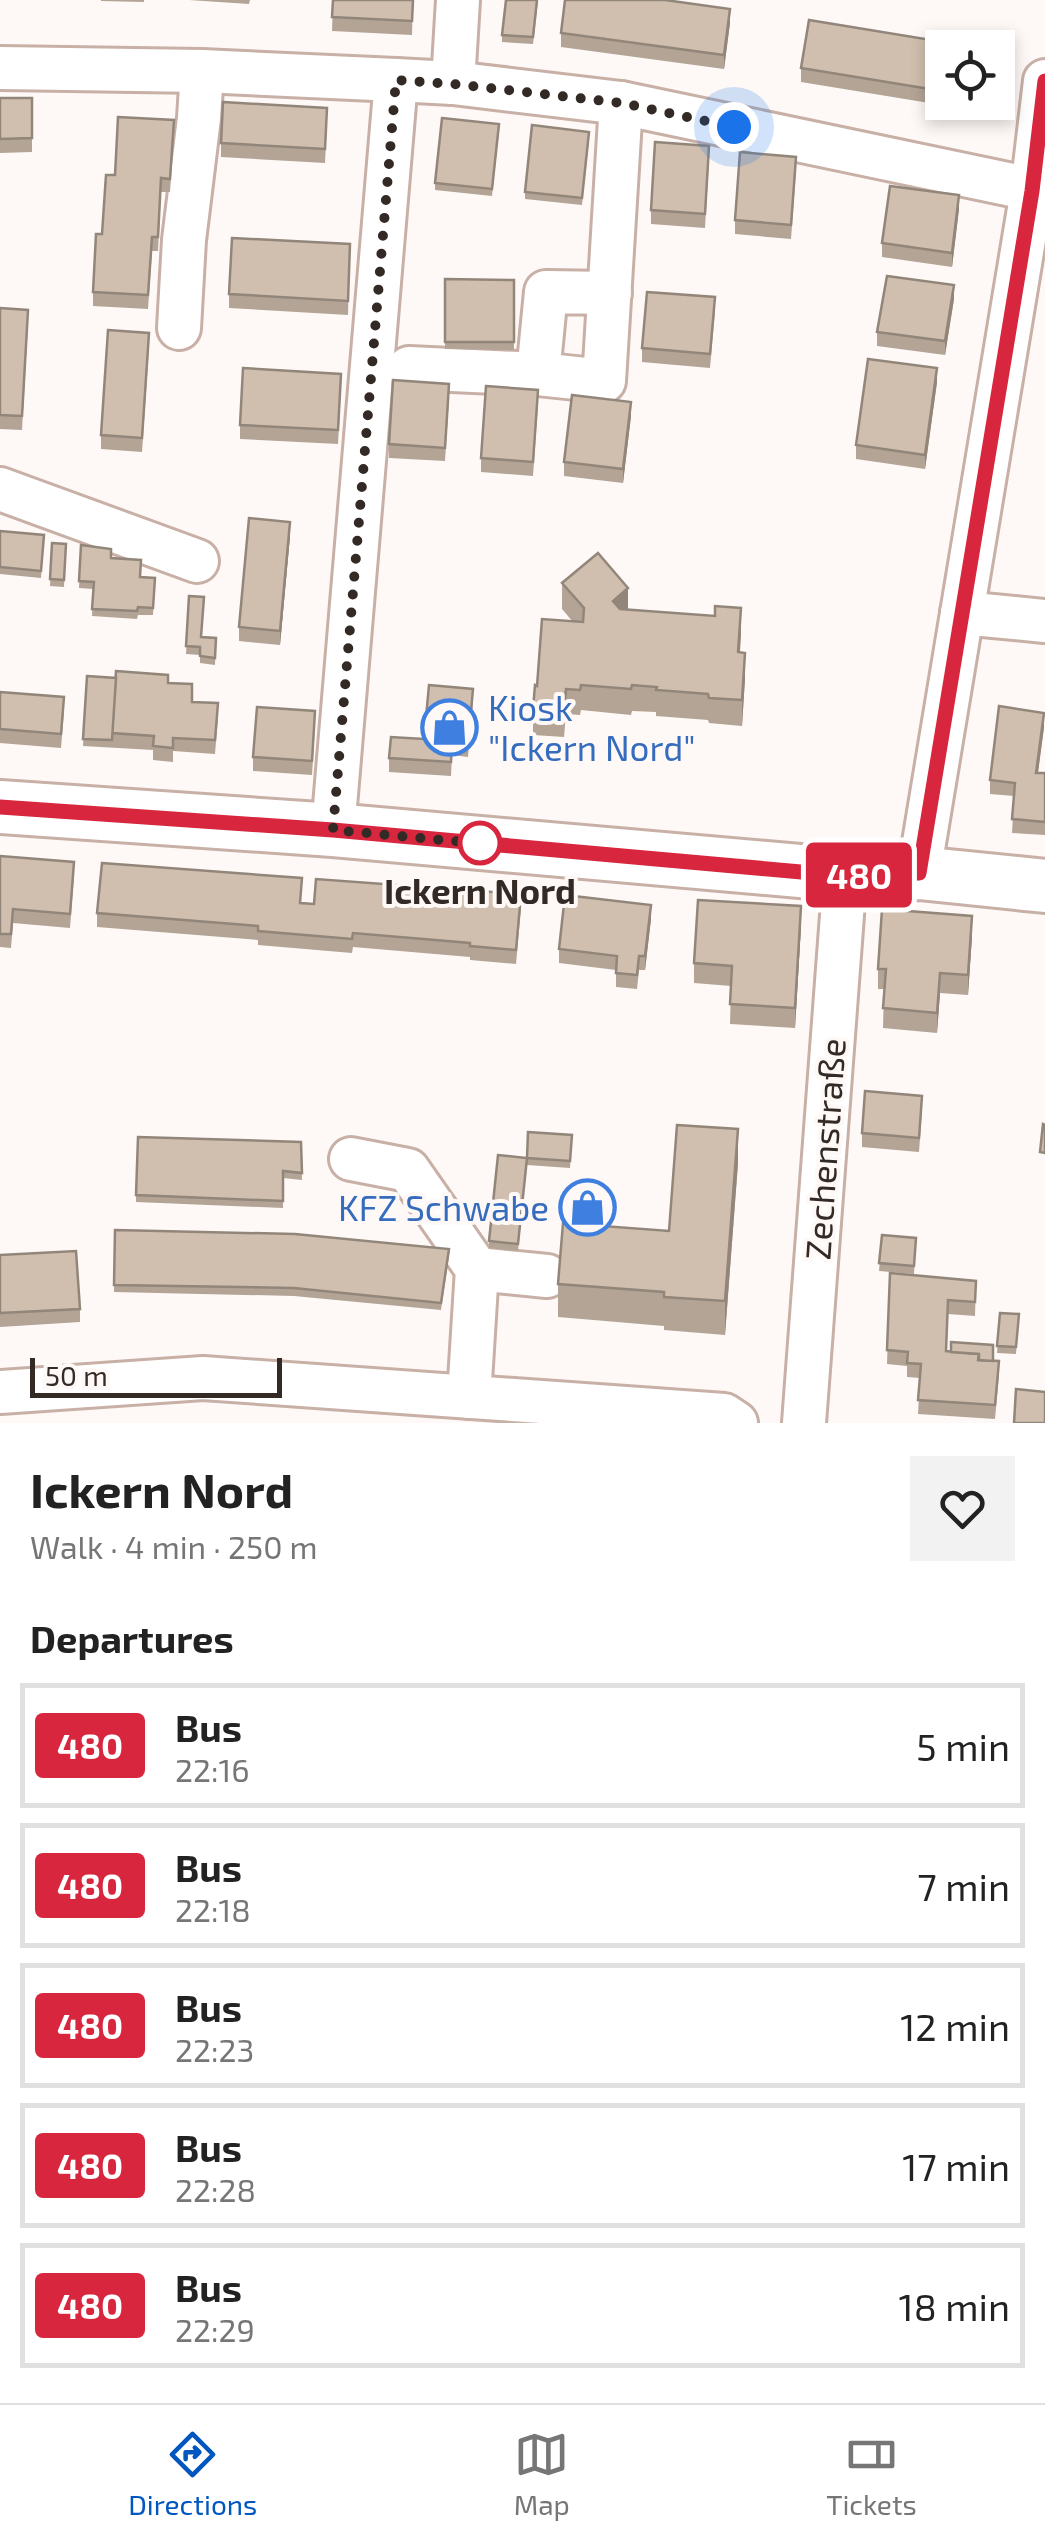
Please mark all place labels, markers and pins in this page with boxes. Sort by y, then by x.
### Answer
place label: Kiosk "Ickern Nord" [488,686,696,768]
shop icon: Kiosk "Ickern Nord" [419,697,479,757]
marker: Ickern Nord [459,822,501,864]
place label: Ickern Nord [384,869,576,911]
shop icon: KFZ Schwabe [558,1177,618,1237]
place label: KFZ Schwabe [338,1186,549,1228]

